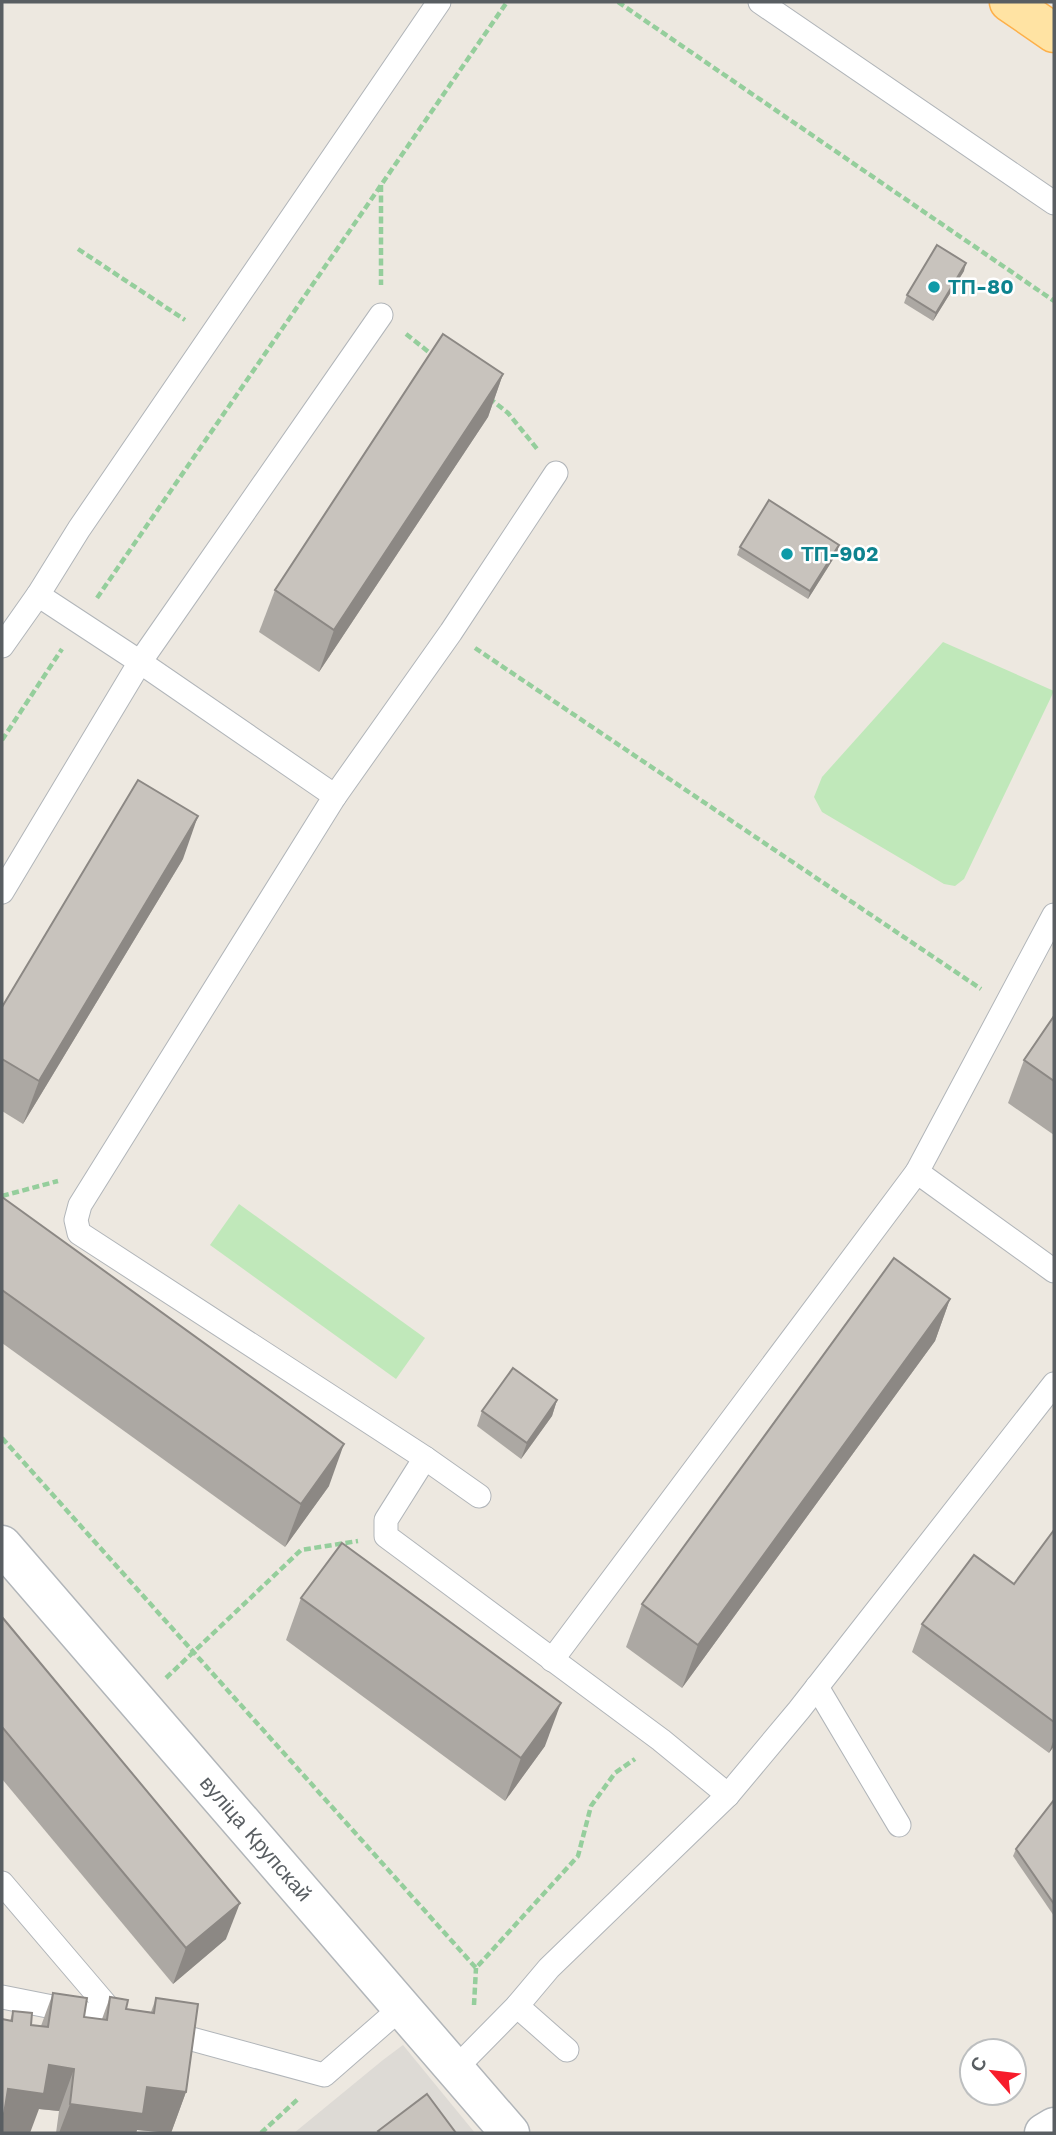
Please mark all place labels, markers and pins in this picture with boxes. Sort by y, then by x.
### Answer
place label: ТП-80 [948,274,1014,299]
marker: ТП-80 [926,279,942,295]
place label: ТП-902 [801,541,879,566]
marker: ТП-902 [779,546,795,562]

